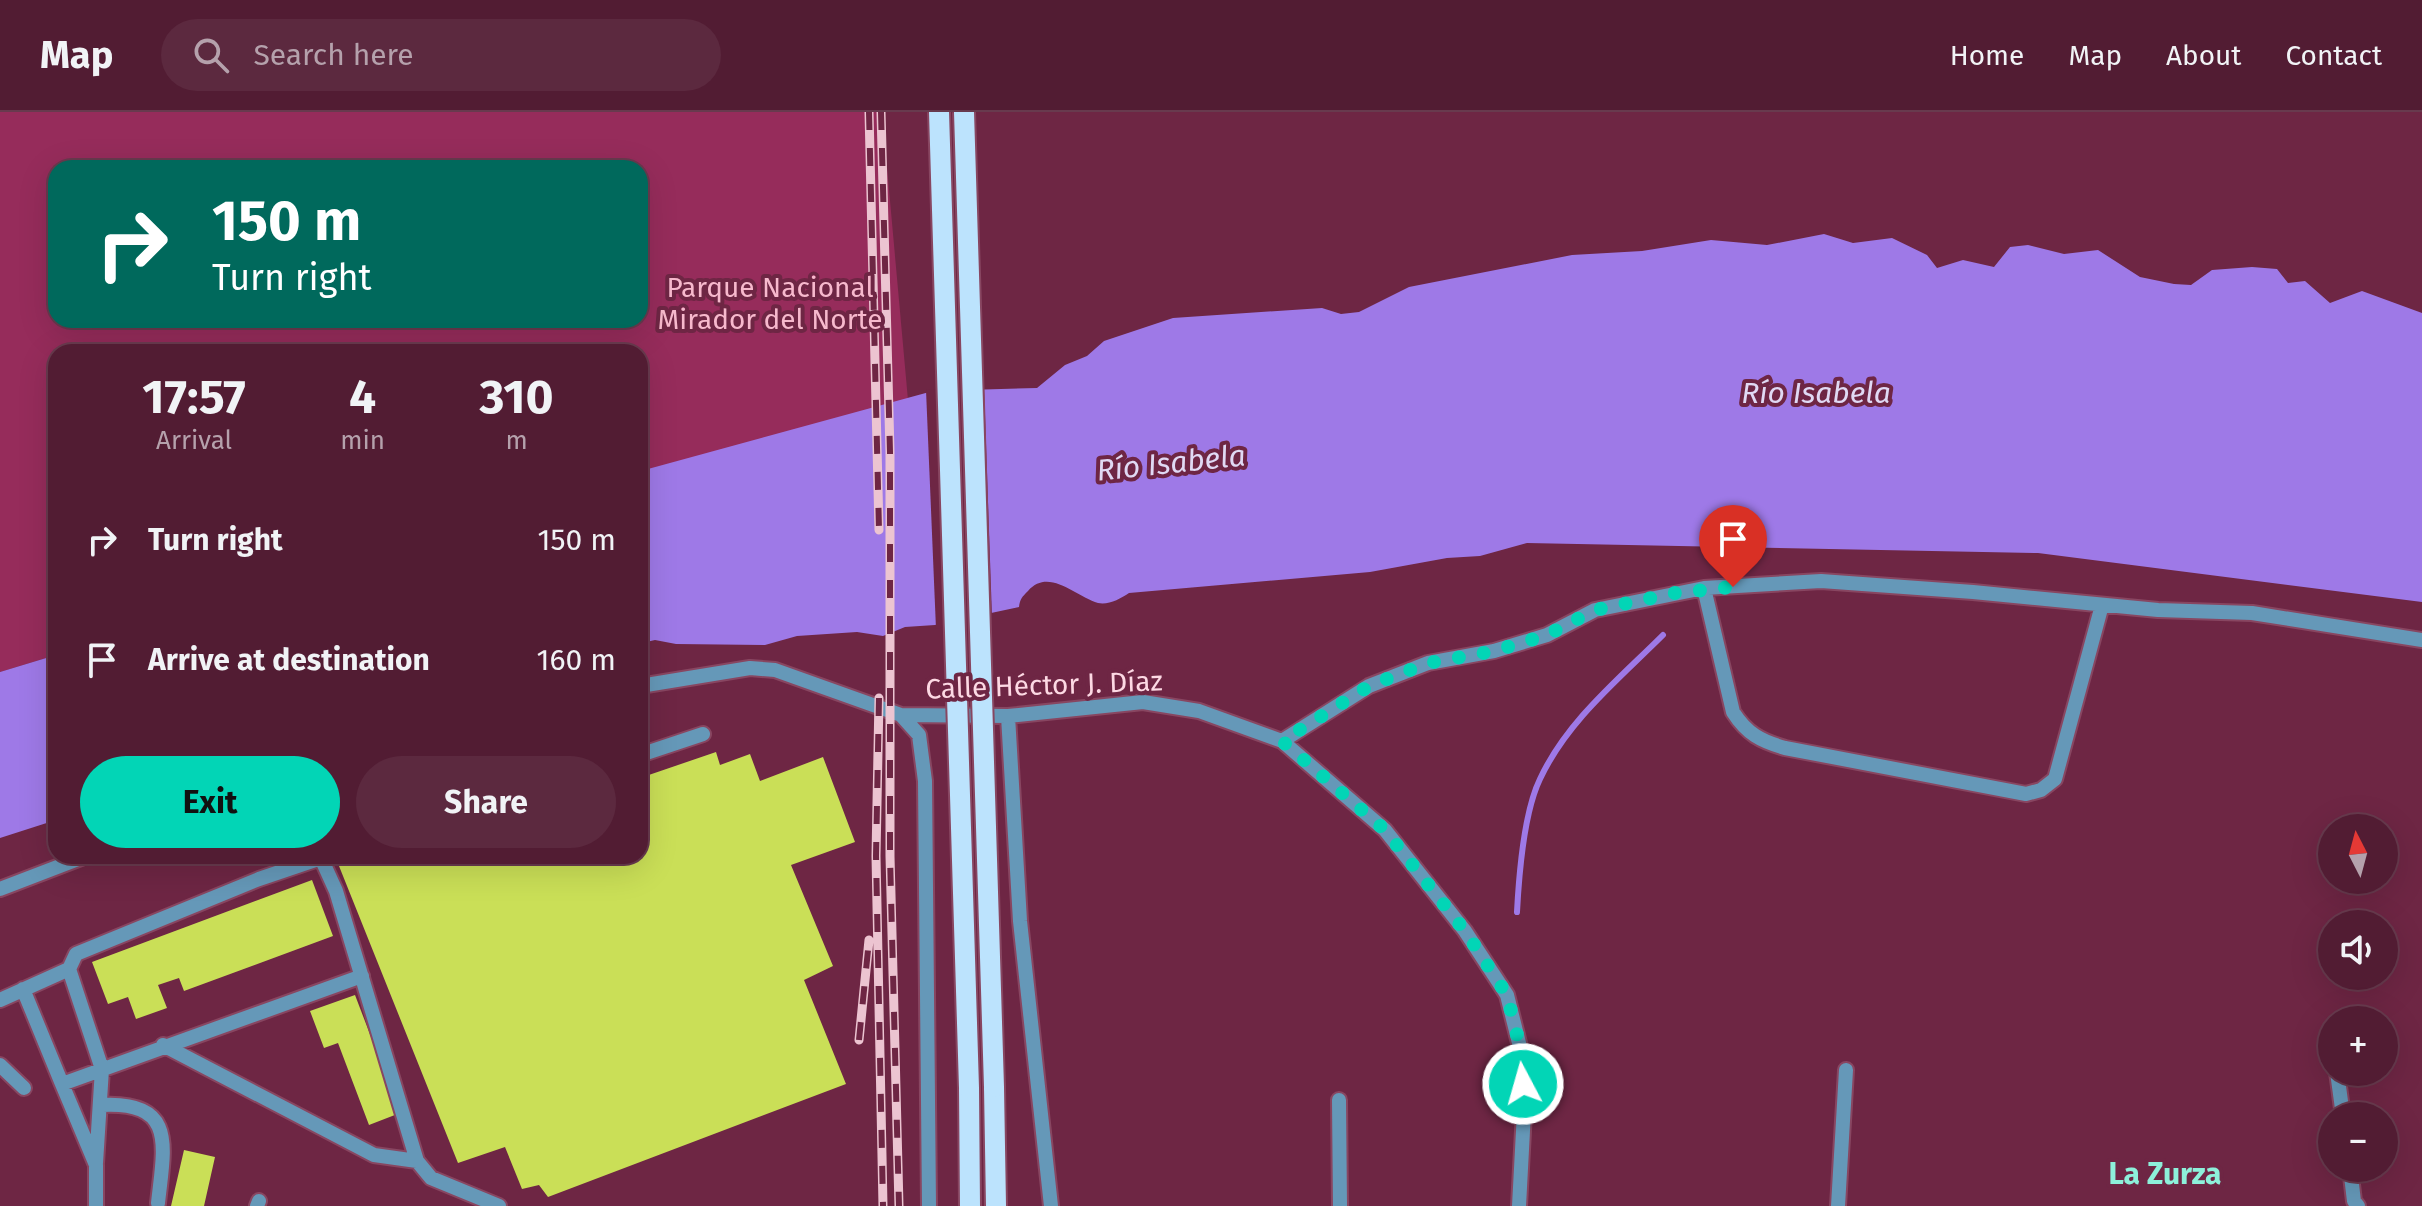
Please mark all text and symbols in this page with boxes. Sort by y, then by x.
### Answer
search box [161,19,721,91]
text: Map [40,32,113,78]
icon: search [189,33,233,77]
text: Search here [253,37,414,73]
text: Home [1950,39,2024,72]
text: Map [2068,39,2122,72]
text: About [2166,39,2241,72]
text: Contact [2285,39,2382,72]
text: 150 m [212,188,361,255]
icon: right [80,192,184,296]
text: Turn right [212,256,372,300]
park label: Parque Nacional Mirador del Norte [658,271,882,336]
text: 17:57 [142,368,246,426]
text: 4 [349,368,376,426]
text: 310 [479,368,554,426]
water label: Río Isabela [1741,375,1891,411]
text: Arrival [156,425,232,456]
text: min [340,425,385,456]
text: m [505,425,528,456]
water label: Río Isabela [1095,437,1247,489]
pin [1699,505,1767,587]
icon: arrive [1711,517,1755,561]
icon: right [80,518,124,562]
text: Turn right [148,522,283,558]
text: 150 m [538,522,616,558]
icon: arrive [80,638,124,682]
text: Arrive at destination [148,642,430,678]
text: 160 m [537,642,616,678]
street label: Calle Héctor J. Díaz [925,664,1163,706]
button: Exit [80,756,340,848]
button: Share [356,756,616,848]
north arrow [2318,814,2398,894]
map controls [2318,814,2398,1182]
button: sound [2318,910,2398,990]
button: + [2318,1006,2398,1086]
position arrow [1481,1042,1565,1126]
button: − [2318,1102,2398,1182]
district label: La Zurza [2108,1156,2222,1192]

